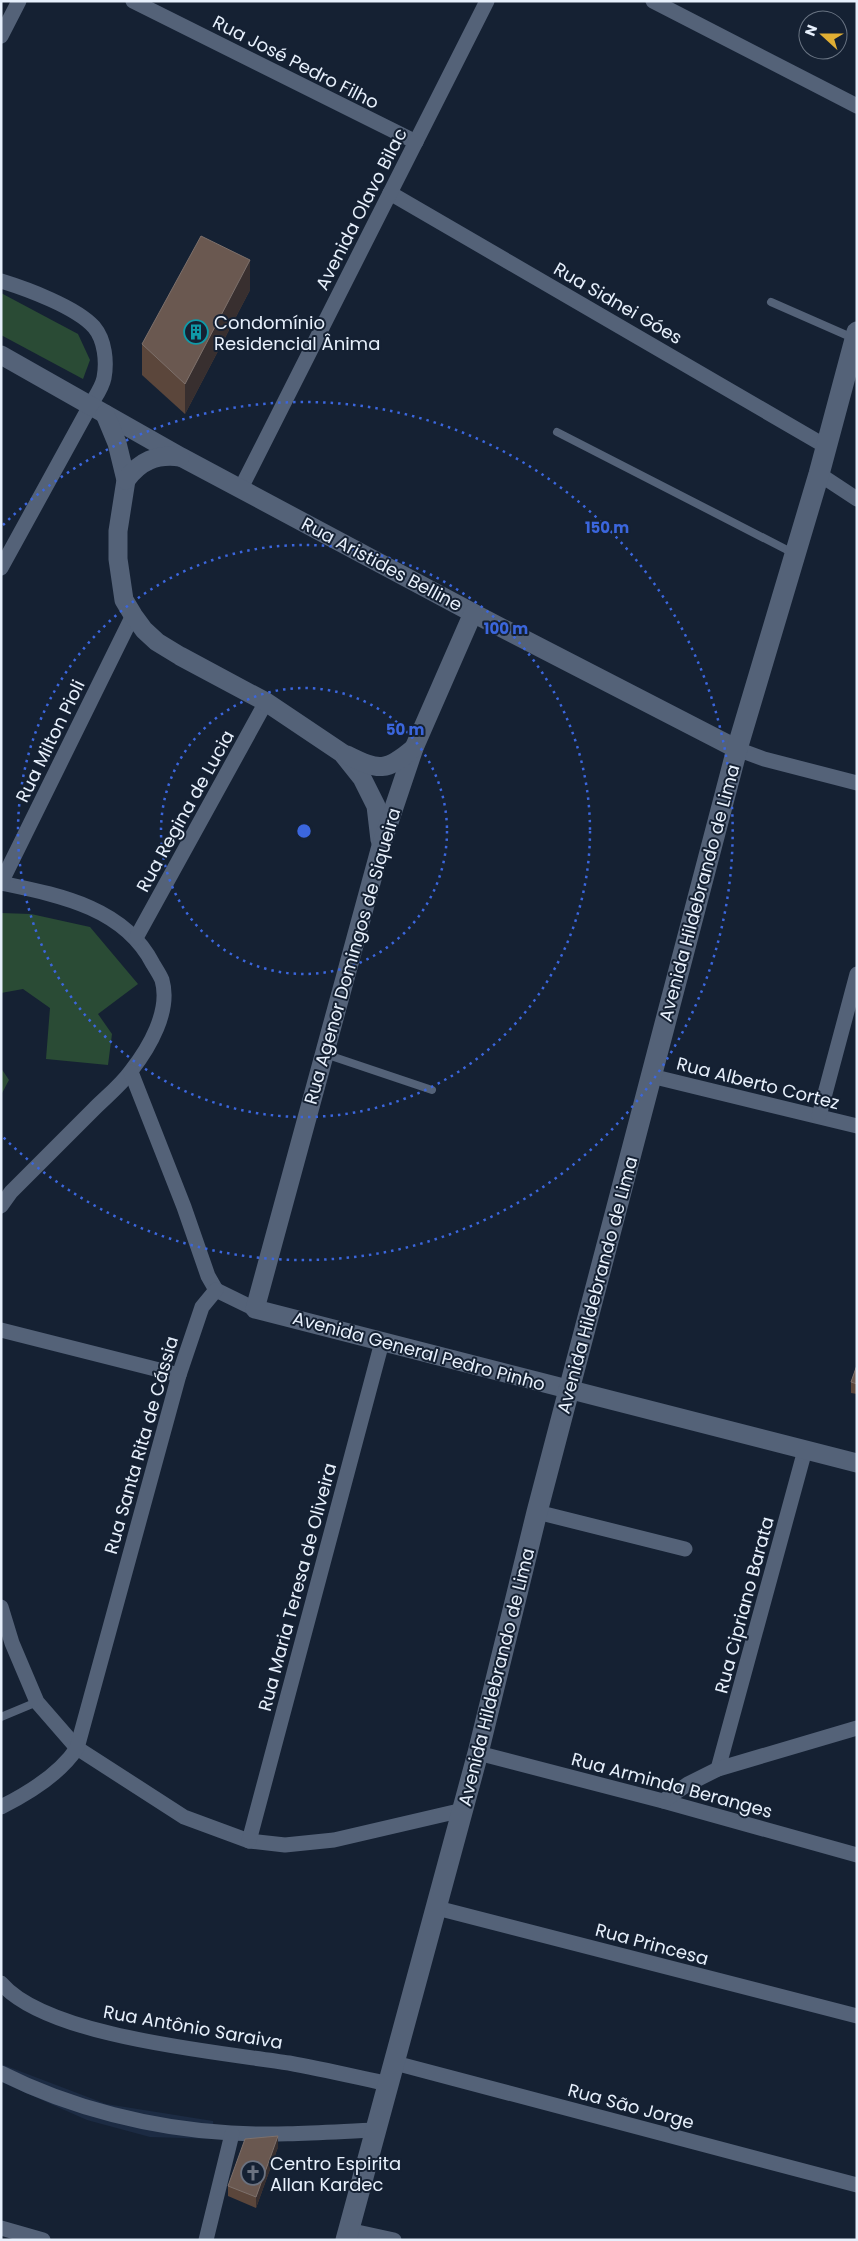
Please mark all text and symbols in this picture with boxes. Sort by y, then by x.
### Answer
street label: Rua José Pedro Filho [209,9,383,115]
north arrow [798,10,848,60]
text: N [800,22,822,39]
street label: Avenida Olavo Bilac [309,124,413,294]
street label: Rua Sidnei Góes [549,256,687,350]
place label: Condomínio Residencial Ânima [214,310,380,356]
building icon: Condomínio Residencial Ânima [183,319,209,345]
street label: Rua Aristides Belline [297,511,467,617]
text: 150 m [585,517,629,538]
text: 100 m [484,618,528,639]
street label: Rua Milton Pioli [10,676,90,806]
text: 50 m [386,719,424,740]
street label: Rua Regina de Lucia [130,726,240,896]
street label: Avenida Hildebrando de Lima [653,762,745,1024]
street label: Rua Agenor Domingos de Siqueira [298,805,406,1107]
centre of rings [295,822,313,840]
street label: Rua Alberto Cortez [674,1051,842,1115]
street label: Avenida Hildebrando de Lima [551,1154,643,1416]
street label: Avenida General Pedro Pinho [290,1305,548,1397]
street label: Rua Santa Rita de Cássia [98,1333,184,1557]
street label: Rua Maria Teresa de Oliveira [252,1460,342,1714]
street label: Rua Cipriano Barata [708,1514,780,1696]
street label: Avenida Hildebrando de Lima [452,1545,540,1809]
street label: Rua Arminda Beranges [569,1746,775,1824]
street label: Rua Princesa [593,1917,711,1971]
street label: Rua Antônio Saraiva [101,1999,285,2055]
street label: Rua São Jorge [565,2077,697,2135]
place label: Centro Espirita Allan Kardec [270,2151,401,2197]
church icon: Centro Espirita Allan Kardec [240,2160,266,2186]

